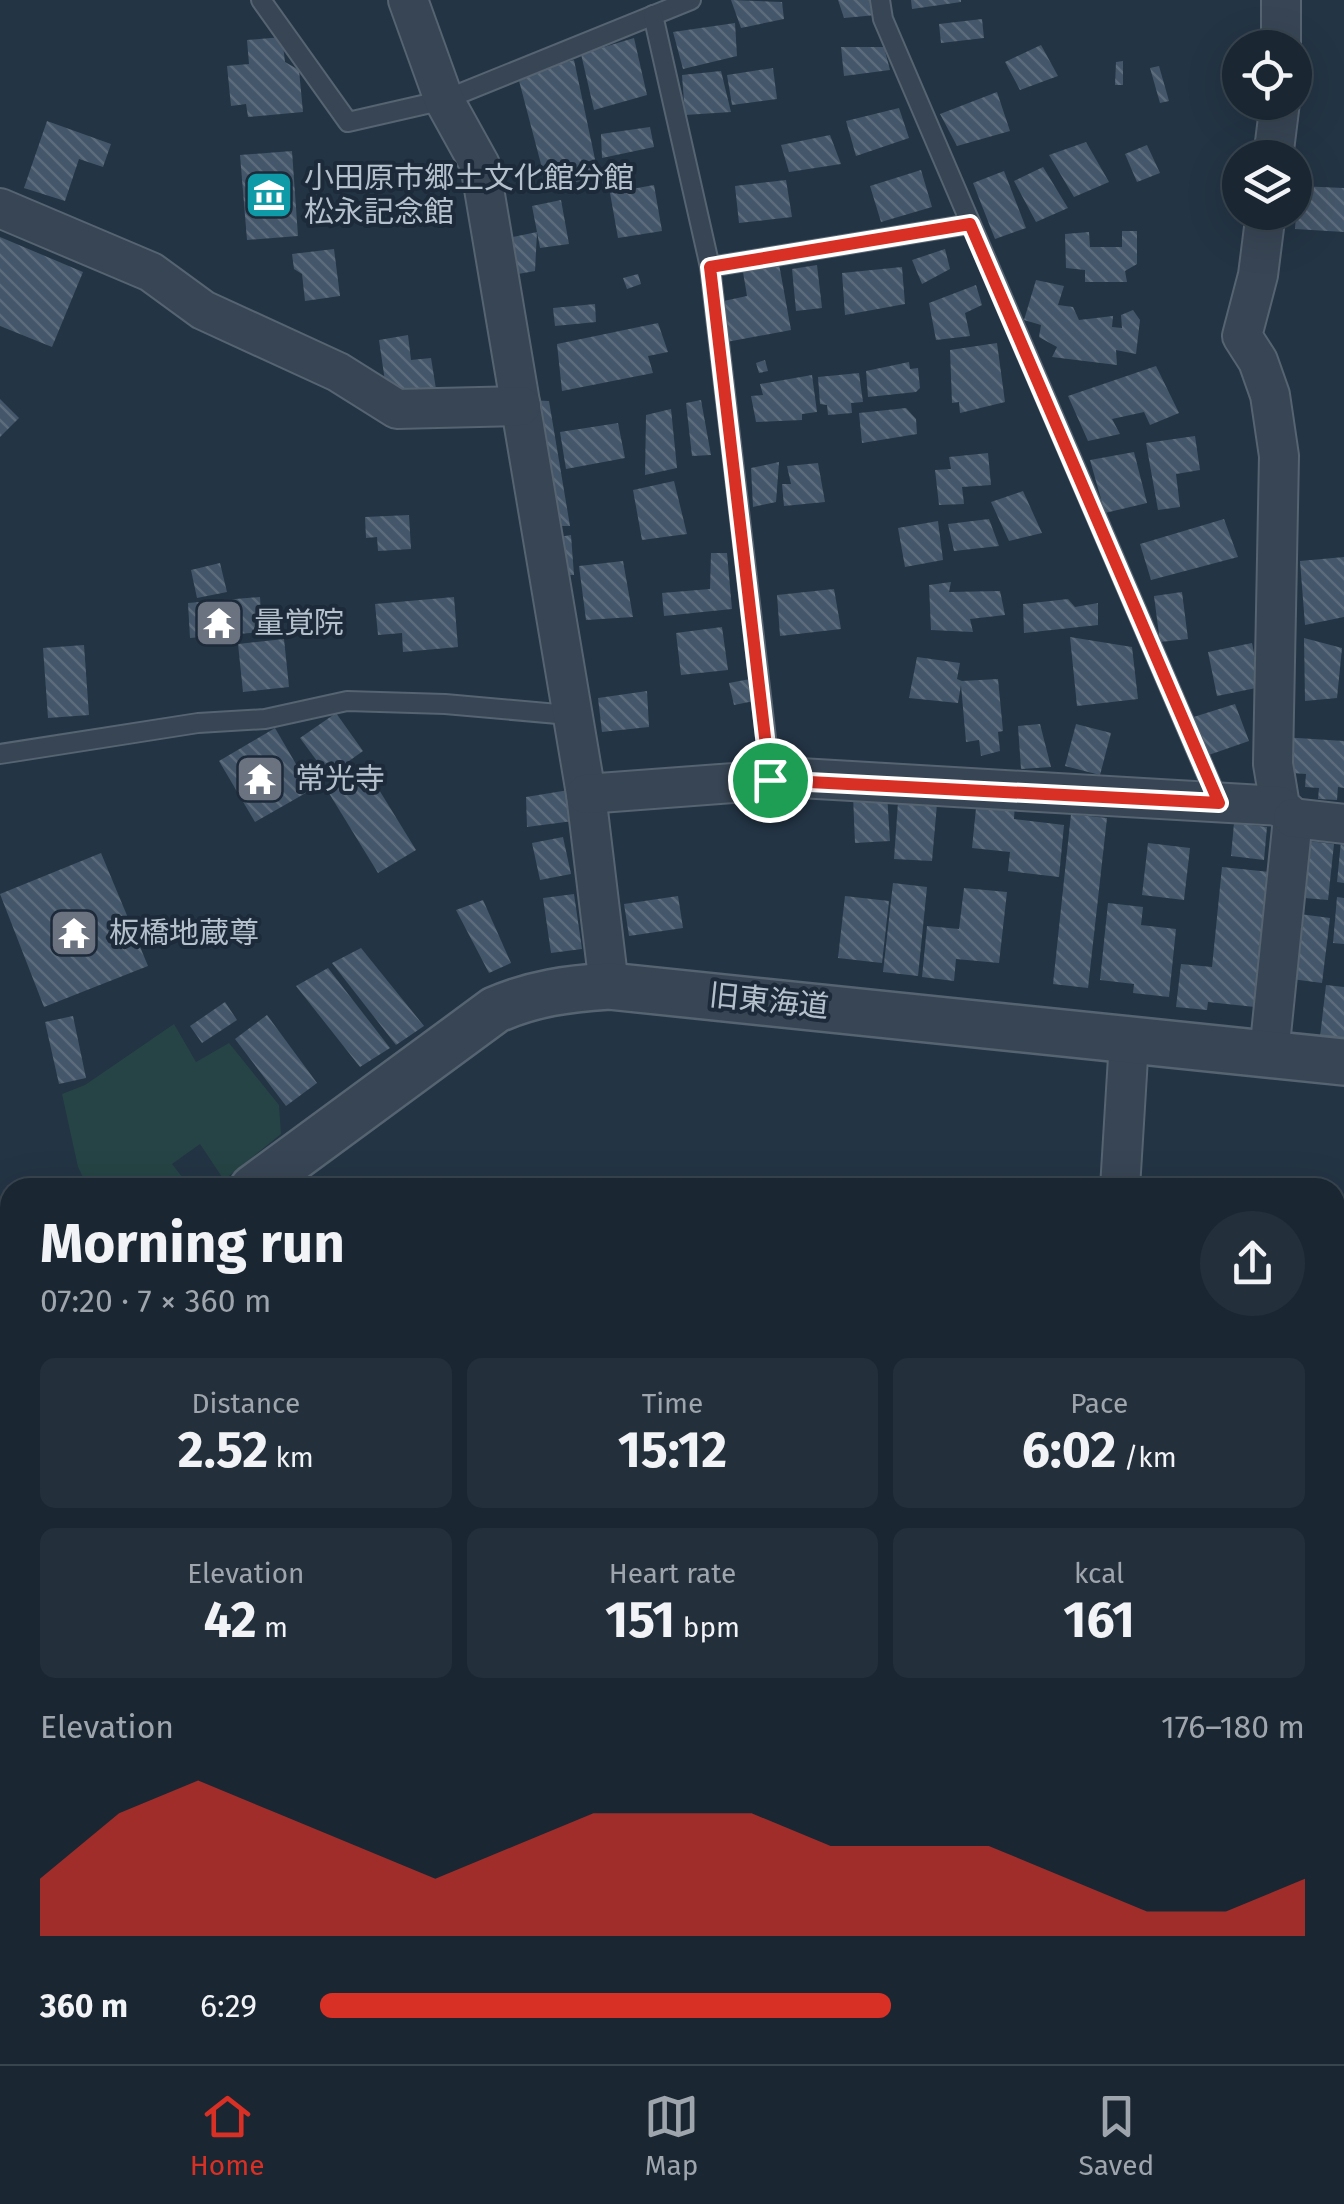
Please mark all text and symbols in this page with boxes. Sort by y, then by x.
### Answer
map controls [1222,30,1312,230]
button: locate [1222,30,1312,120]
button: layers [1222,140,1312,230]
place label: 小田原市郷土文化館分館 松永記念館 [304,160,634,230]
museum icon: 小田原市郷土文化館分館 松永記念館 [243,169,295,221]
temple icon: 量覚院 [193,597,245,649]
place label: 量覚院 [254,605,344,641]
pin [728,738,813,823]
temple icon: 常光寺 [234,753,286,805]
icon: arrive [743,753,798,808]
place label: 常光寺 [295,761,385,797]
temple icon: 板橋地蔵尊 [48,907,100,959]
place label: 板橋地蔵尊 [109,915,259,951]
street label: 旧東海道 [707,977,831,1025]
text: Morning run [40,1211,345,1277]
button: share [1200,1211,1305,1316]
text: 07:20 · 7 × 360 m [40,1282,271,1320]
text: Distance [192,1387,300,1420]
text: Time [642,1387,703,1420]
text: Pace [1070,1387,1128,1420]
text: 2.52 [178,1420,268,1480]
text: 15:12 [618,1420,727,1480]
text: 6:02 [1022,1420,1116,1480]
text: km [268,1441,314,1474]
text: /km [1116,1441,1177,1474]
text: Elevation [187,1557,304,1590]
text: Heart rate [609,1557,736,1590]
text: kcal [1074,1557,1124,1590]
text: 42 [204,1590,257,1650]
text: 151 [605,1590,675,1650]
text: 161 [1063,1590,1135,1650]
text: m [257,1611,288,1644]
text: bpm [675,1611,740,1644]
text: Elevation [40,1708,174,1746]
text: 176–180 m [1161,1708,1305,1746]
text: 360 m [40,1987,128,2025]
text: 6:29 [200,1987,257,2025]
tab: Home [190,2089,264,2182]
tab: Map [644,2089,699,2182]
tab: Saved [1078,2089,1154,2182]

